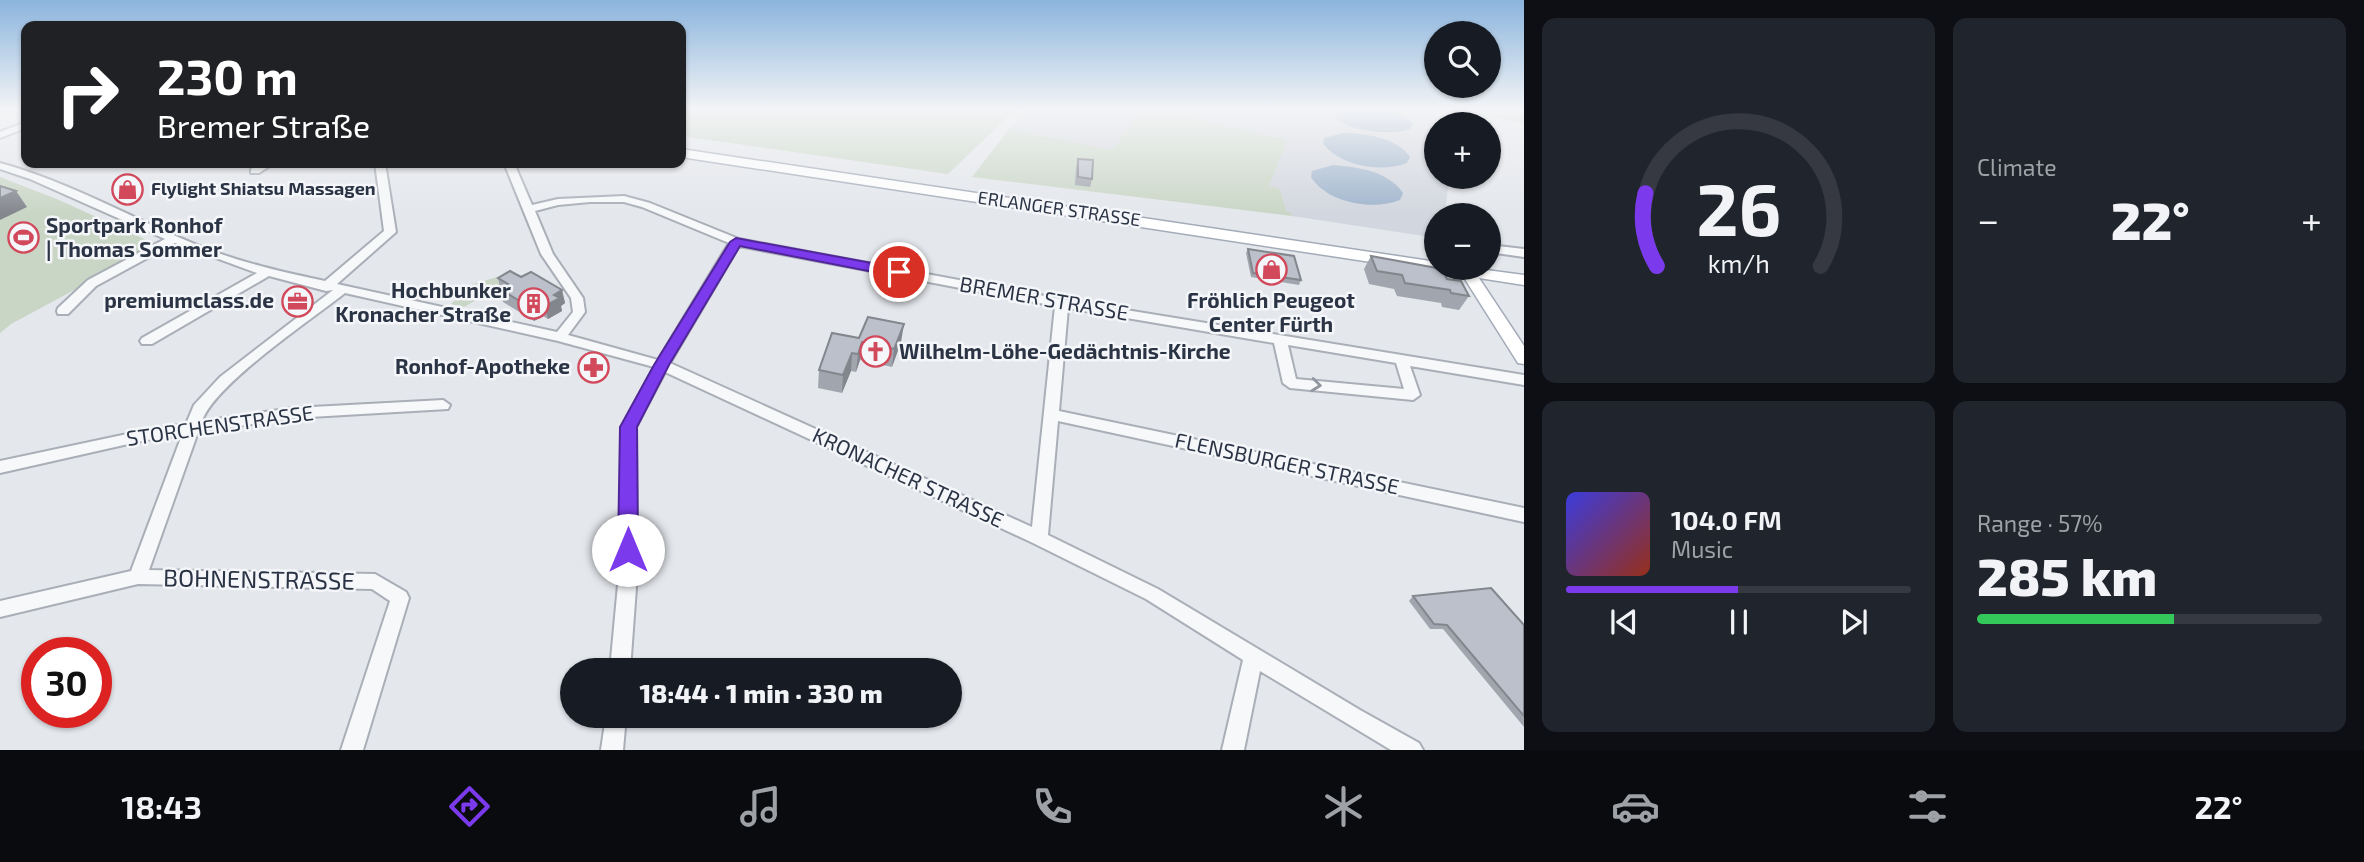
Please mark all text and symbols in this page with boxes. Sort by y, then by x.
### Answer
map controls [1424,21,1501,280]
button: search [1424,21,1501,98]
text: 230 m [157,46,298,105]
icon: right [42,49,133,140]
text: Bremer Straße [157,106,370,144]
button: + [1424,112,1501,189]
text: Climate [1977,153,2057,181]
text: 26 [1696,164,1781,252]
shop icon: Flylight Shiatsu Massagen [111,172,145,206]
place label: Flylight Shiatsu Massagen [151,177,376,199]
street label: ERLANGER STRASSE [976,186,1142,230]
text: 22° [2111,188,2190,250]
text: − [1977,196,1999,242]
text: + [2301,196,2322,242]
button: − [1424,203,1501,280]
place label: Sportpark Ronhof | Thomas Sommer [46,212,223,261]
sports icon: Sportpark Ronhof | Thomas Sommer [6,221,40,255]
pin [869,242,929,302]
text: km/h [1707,248,1770,278]
shop icon: Fröhlich Peugeot Center Fürth [1254,252,1288,286]
icon: arrive [880,253,918,291]
street label: BREMER STRASSE [958,270,1131,325]
place label: Hochbunker Kronacher Straße [335,277,511,326]
office icon: premiumclass.de [280,284,314,318]
building icon: Hochbunker Kronacher Straße [517,286,551,320]
place label: premiumclass.de [104,287,274,312]
place label: Fröhlich Peugeot Center Fürth [1187,287,1355,336]
church icon: Wilhelm-Löhe-Gedächtnis-Kirche [859,335,893,369]
place label: Wilhelm-Löhe-Gedächtnis-Kirche [899,338,1231,363]
pharmacy icon: Ronhof-Apotheke [576,350,610,384]
place label: Ronhof-Apotheke [395,353,570,378]
one-way arrow [1310,378,1321,393]
street label: STORCHENSTRASSE [125,399,315,450]
street label: KRONACHER STRASSE [809,421,1008,532]
street label: FLENSBURGER STRASSE [1173,427,1402,499]
text: 104.0 FM [1671,504,1782,535]
text: Range · 57% [1977,509,2103,537]
position arrow [591,513,665,587]
text: Music [1671,535,1733,563]
text: 285 km [1977,544,2157,606]
street label: BOHNENSTRASSE [163,562,355,595]
icon: previous [1605,603,1643,641]
icon: pause [1720,603,1758,641]
icon: next [1835,603,1873,641]
speed limit sign: 30 [21,637,112,728]
text: 18:44 · 1 min · 330 m [639,677,883,708]
icon: directions [445,782,494,831]
icon: music [736,782,785,831]
icon: phone [1028,782,1077,831]
icon: climate [1319,782,1368,831]
icon: car [1611,782,1660,831]
icon: filters [1903,782,1952,831]
text: 18:43 [121,787,202,825]
text: 22° [2194,787,2243,825]

